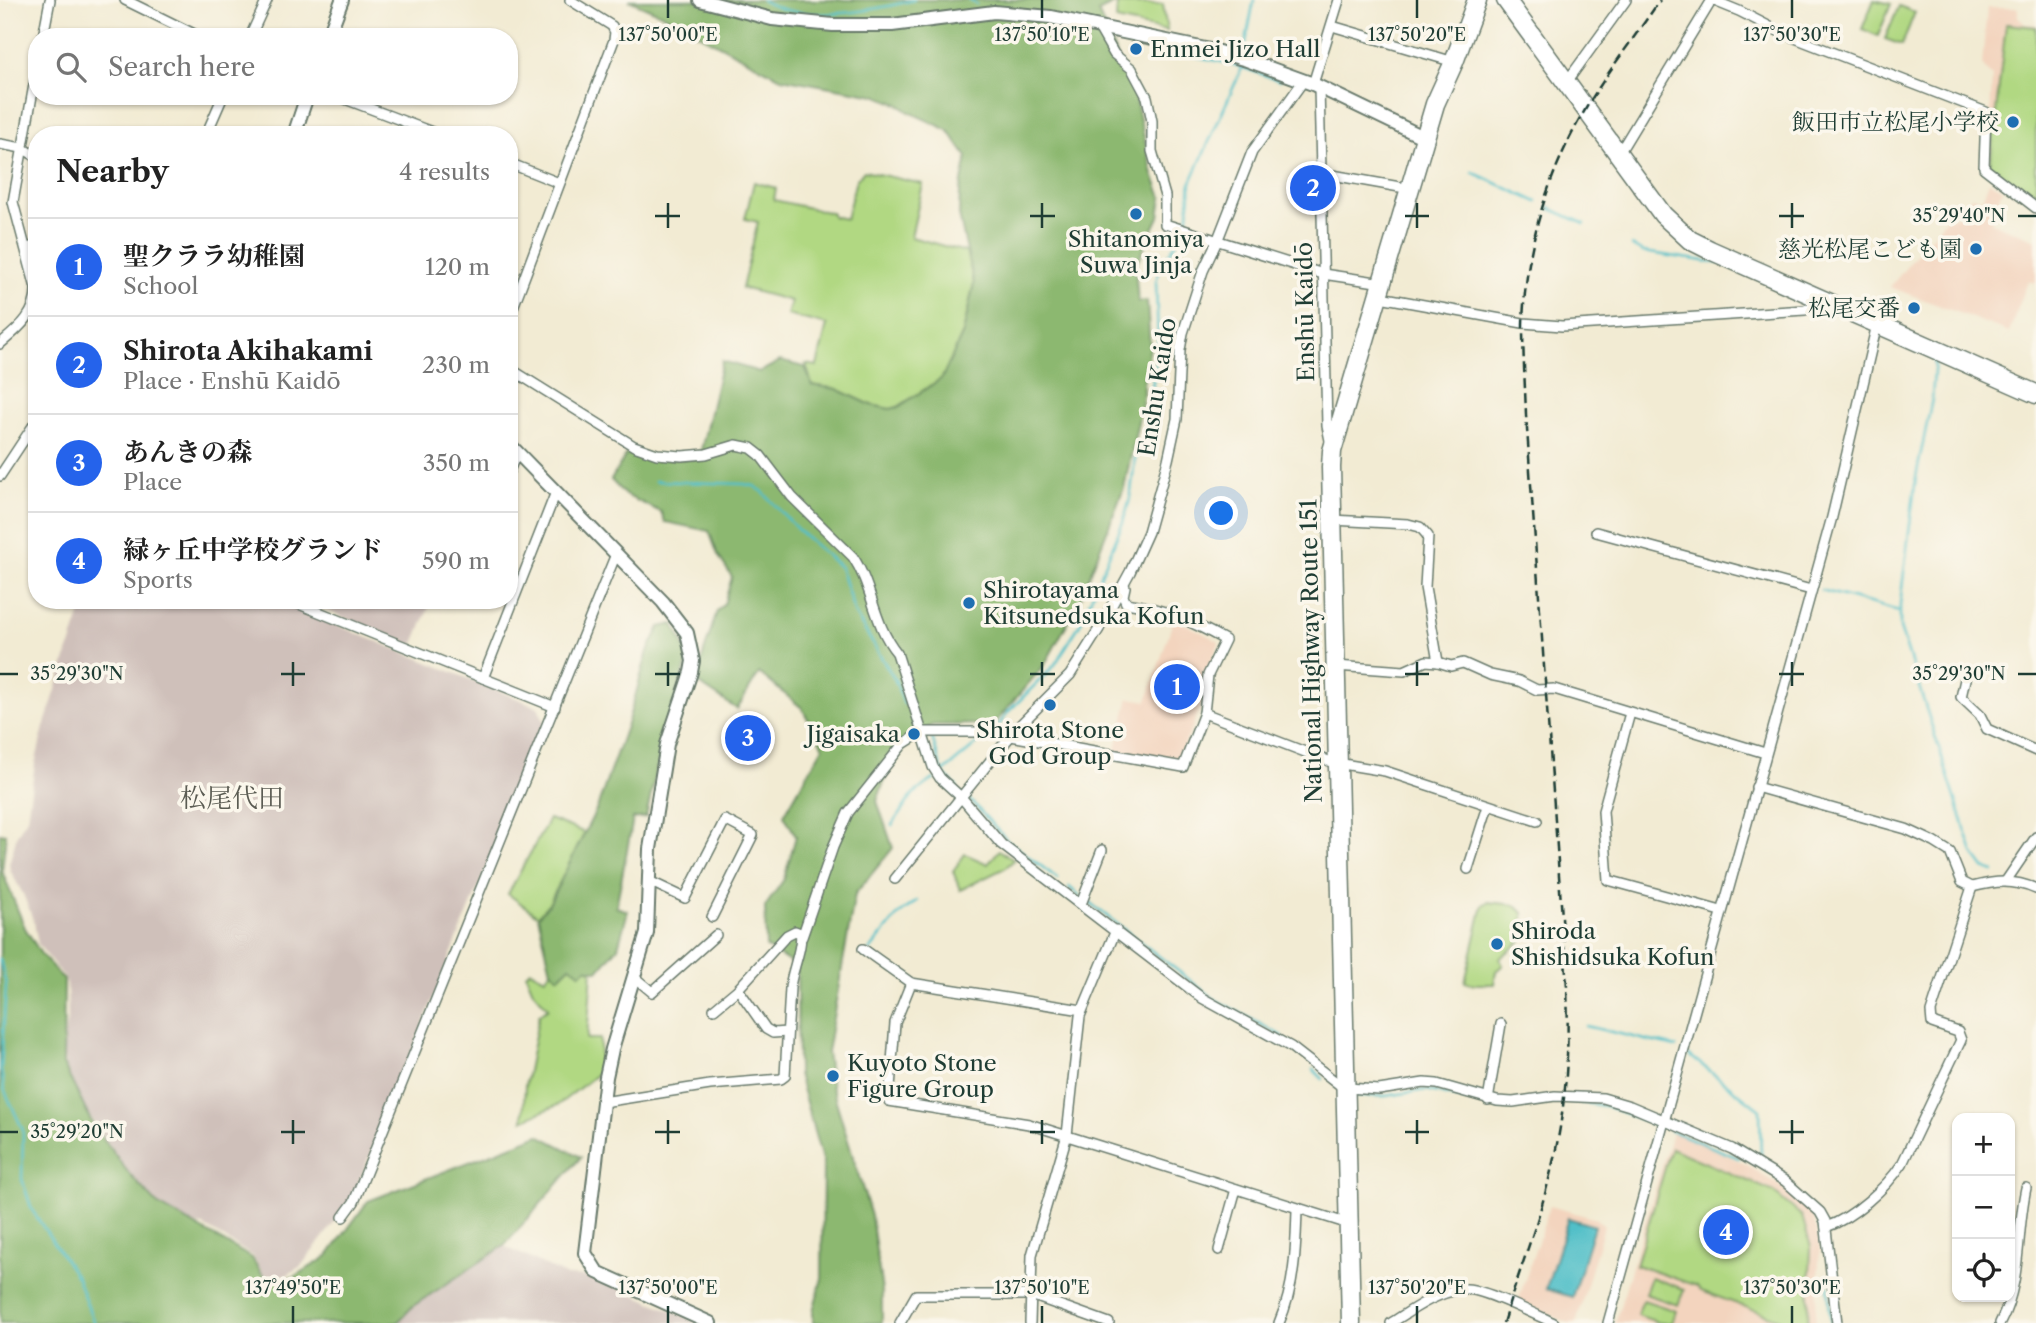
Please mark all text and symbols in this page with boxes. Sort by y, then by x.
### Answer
text: 137°50'00"E [618,24,718,46]
text: 137°50'10"E [994,24,1090,46]
text: 137°50'20"E [1368,24,1466,46]
text: 137°50'30"E [1743,24,1841,46]
search box [28,28,518,105]
place label: Enmei Jizo Hall [1150,35,1320,63]
marker: Enmei Jizo Hall [1128,41,1144,57]
icon: search [52,48,90,86]
text: Search here [108,51,255,83]
place label: 飯田市立松尾小学校 [1792,108,1999,136]
marker: 飯田市立松尾小学校 [2005,114,2021,130]
text: Nearby [56,153,169,190]
text: 4 results [399,158,490,186]
pin: 2 [1290,162,1336,214]
text: 35°29'40"N [1913,205,2006,227]
marker: Shitanomiya Suwa Jinja [1128,206,1144,222]
place label: Shitanomiya Suwa Jinja [1068,225,1205,279]
place label: 慈光松尾こども園 [1778,235,1962,263]
text: 聖クララ幼稚園 [123,240,305,272]
marker: 慈光松尾こども園 [1968,241,1984,257]
street label: Enshū Kaidō [1290,242,1320,382]
text: 1 [74,253,84,281]
text: 120 m [425,253,490,281]
text: School [123,272,198,300]
place label: 松尾交番 [1808,294,1900,322]
marker: 松尾交番 [1906,300,1922,316]
street label: Enshu Kaido [1132,316,1182,458]
text: Shirota Akihakami [123,335,373,367]
text: 2 [72,351,86,379]
text: 230 m [422,351,490,379]
text: Place · Enshū Kaidō [123,367,341,395]
text: あんきの森 [123,436,253,468]
text: 3 [73,449,86,477]
text: 350 m [423,449,490,477]
text: Place [123,468,182,496]
your location [1204,496,1238,530]
street label: National Highway Route 151 [1294,498,1328,803]
text: 緑ヶ丘中学校グランド [123,534,383,566]
text: 4 [72,547,86,575]
text: 590 m [422,547,490,575]
text: Sports [123,566,193,594]
place label: Shirotayama Kitsunedsuka Kofun [983,576,1204,630]
marker: Shirotayama Kitsunedsuka Kofun [961,595,977,611]
pin: 1 [1154,661,1200,713]
text: 35°29'30"N [30,663,124,685]
text: 35°29'30"N [1912,663,2006,685]
marker: Shirota Stone God Group [1042,697,1058,713]
pin: 3 [725,712,771,764]
place label: Shirota Stone God Group [976,716,1124,770]
place label: Jigaisaka [804,720,901,748]
marker: Jigaisaka [906,726,922,742]
district label: 松尾代田 [180,782,284,814]
place label: Shiroda Shishidsuka Kofun [1511,917,1715,971]
marker: Shiroda Shishidsuka Kofun [1489,936,1505,952]
place label: Kuyoto Stone Figure Group [847,1049,997,1103]
marker: Kuyoto Stone Figure Group [825,1068,841,1084]
map controls [1952,1113,2015,1302]
button: + [1952,1113,2015,1176]
text: 35°29'20"N [30,1121,124,1143]
button: − [1952,1176,2015,1239]
pin: 4 [1703,1206,1749,1258]
button: locate [1952,1239,2015,1302]
text: 137°49'50"E [245,1277,341,1299]
text: 137°50'00"E [618,1277,718,1299]
text: 137°50'10"E [994,1277,1090,1299]
text: 137°50'20"E [1368,1277,1466,1299]
text: 137°50'30"E [1743,1277,1841,1299]

